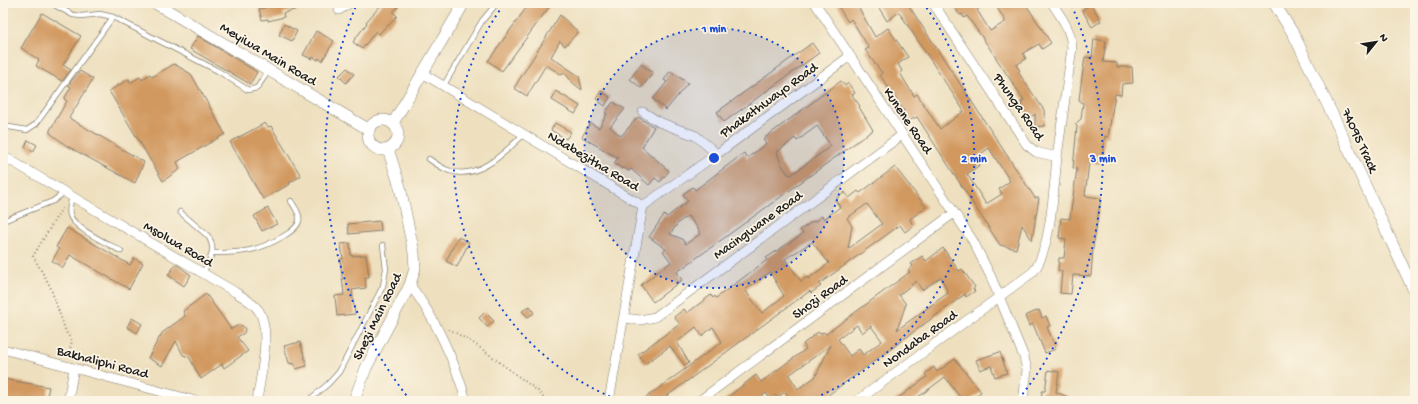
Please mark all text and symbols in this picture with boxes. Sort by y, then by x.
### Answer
street label: Meyiwa Main Road [216,20,321,92]
north arrow [1356,22,1396,62]
text: 1 min [701,23,727,37]
text: N [1376,32,1390,44]
street label: Phakathwayo Road [716,59,823,143]
street label: Phunga Road [988,70,1048,146]
street label: Kunene Road [879,85,936,159]
street label: 74095 Track [1336,105,1382,177]
street label: Ndabezitha Road [544,128,643,197]
centre of rings [707,151,721,165]
text: 2 min [961,153,987,167]
text: 3 min [1089,153,1116,167]
street label: Macingwane Road [710,187,808,264]
street label: Msolwa Road [140,218,217,273]
street label: Shezi Main Road [350,269,407,363]
street label: Shozi Road [789,271,853,324]
street label: Nondaba Road [880,306,963,373]
street label: Bakhaliphi Road [54,343,152,384]

